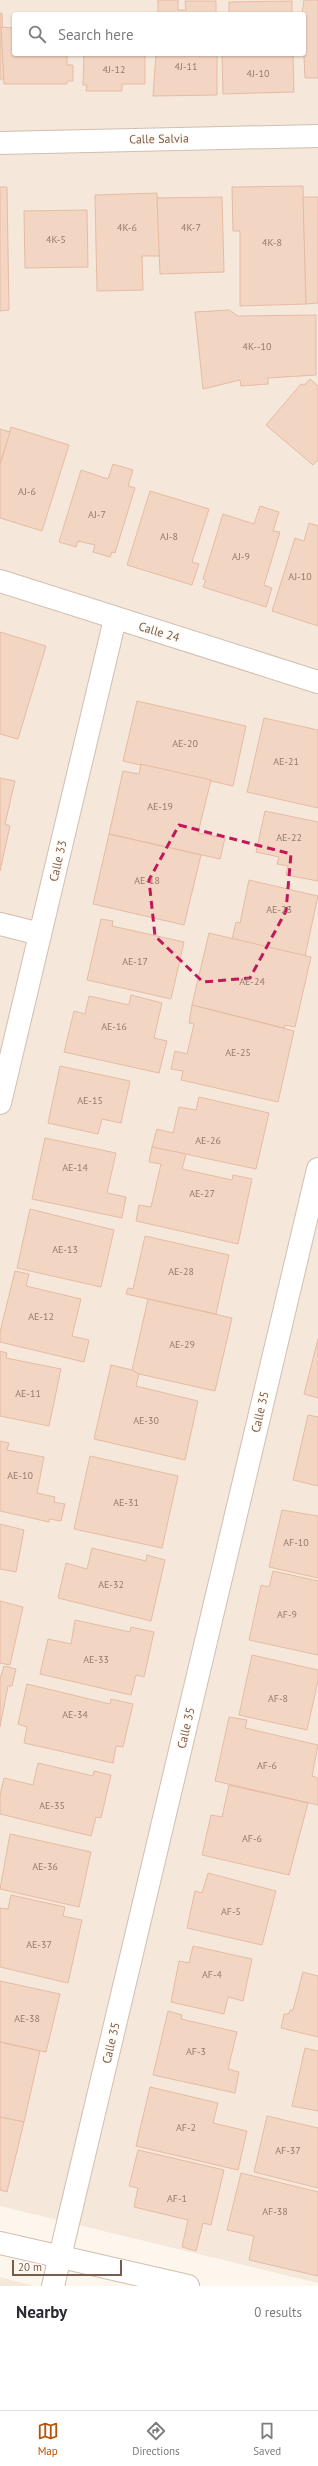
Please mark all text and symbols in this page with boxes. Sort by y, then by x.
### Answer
search box [12,12,306,56]
icon: search [26,23,48,45]
text: Search here [58,25,134,44]
house number: 4J-11 [175,60,197,73]
house number: 4J-12 [103,63,125,76]
house number: 4J-10 [247,67,270,80]
street label: Calle Salvia [129,130,189,147]
house number: 4K-6 [117,221,137,234]
house number: 4K-7 [181,221,201,234]
house number: 4K-5 [46,233,66,246]
house number: 4K-8 [262,236,282,249]
house number: 4K--10 [243,340,272,353]
house number: AJ-6 [18,485,36,498]
house number: AJ-7 [88,508,106,521]
house number: AJ-8 [160,530,178,543]
house number: AJ-9 [232,550,250,563]
house number: AJ-10 [288,570,312,583]
street label: Calle 24 [137,618,182,645]
house number: AE-20 [172,737,198,750]
house number: AE-21 [273,755,299,768]
house number: AE-19 [147,800,173,813]
house number: AE-22 [276,831,302,844]
street label: Calle 33 [45,839,70,883]
house number: AE-18 [134,874,160,887]
house number: AE-23 [266,903,292,916]
house number: AE-17 [122,955,148,968]
house number: AE-24 [239,975,265,988]
house number: AE-16 [101,1020,127,1033]
house number: AE-25 [225,1046,251,1059]
house number: AE-15 [77,1094,103,1107]
house number: AE-26 [195,1134,221,1147]
house number: AE-14 [62,1161,88,1174]
house number: AE-27 [189,1187,215,1200]
house number: AE-13 [52,1243,78,1256]
house number: AE-28 [168,1265,194,1278]
house number: AE-12 [28,1310,54,1323]
house number: AE-29 [169,1338,195,1351]
house number: AE-11 [15,1387,41,1400]
street label: Calle 35 [247,1390,272,1434]
house number: AE-30 [133,1414,159,1427]
house number: AE-10 [7,1469,33,1482]
house number: AE-31 [113,1496,139,1509]
house number: AF-10 [283,1536,309,1549]
house number: AE-32 [98,1578,124,1591]
house number: AF-9 [277,1608,297,1621]
house number: AE-33 [83,1653,109,1666]
house number: AF-8 [268,1692,288,1705]
street label: Calle 35 [173,1706,198,1750]
house number: AE-34 [62,1708,88,1721]
house number: AF-6 [257,1759,277,1772]
house number: AE-35 [39,1799,65,1812]
house number: AF-6 [242,1832,262,1845]
house number: AE-36 [32,1860,58,1873]
house number: AF-5 [221,1905,241,1918]
house number: AE-37 [26,1938,52,1951]
house number: AF-4 [202,1968,223,1981]
house number: AE-38 [14,2012,40,2025]
street label: Calle 35 [98,2021,123,2065]
house number: AF-3 [186,2045,206,2058]
house number: AF-2 [176,2121,196,2134]
house number: AF-37 [275,2144,301,2157]
house number: AF-1 [167,2192,187,2205]
house number: AF-38 [262,2205,288,2218]
scale bar [12,2258,122,2277]
text: 20 m [18,2260,42,2274]
text: Nearby [16,2301,67,2323]
text: 0 results [254,2304,302,2321]
tab: Map [37,2420,59,2458]
tab: Directions [132,2420,180,2458]
tab: Saved [253,2420,281,2458]

